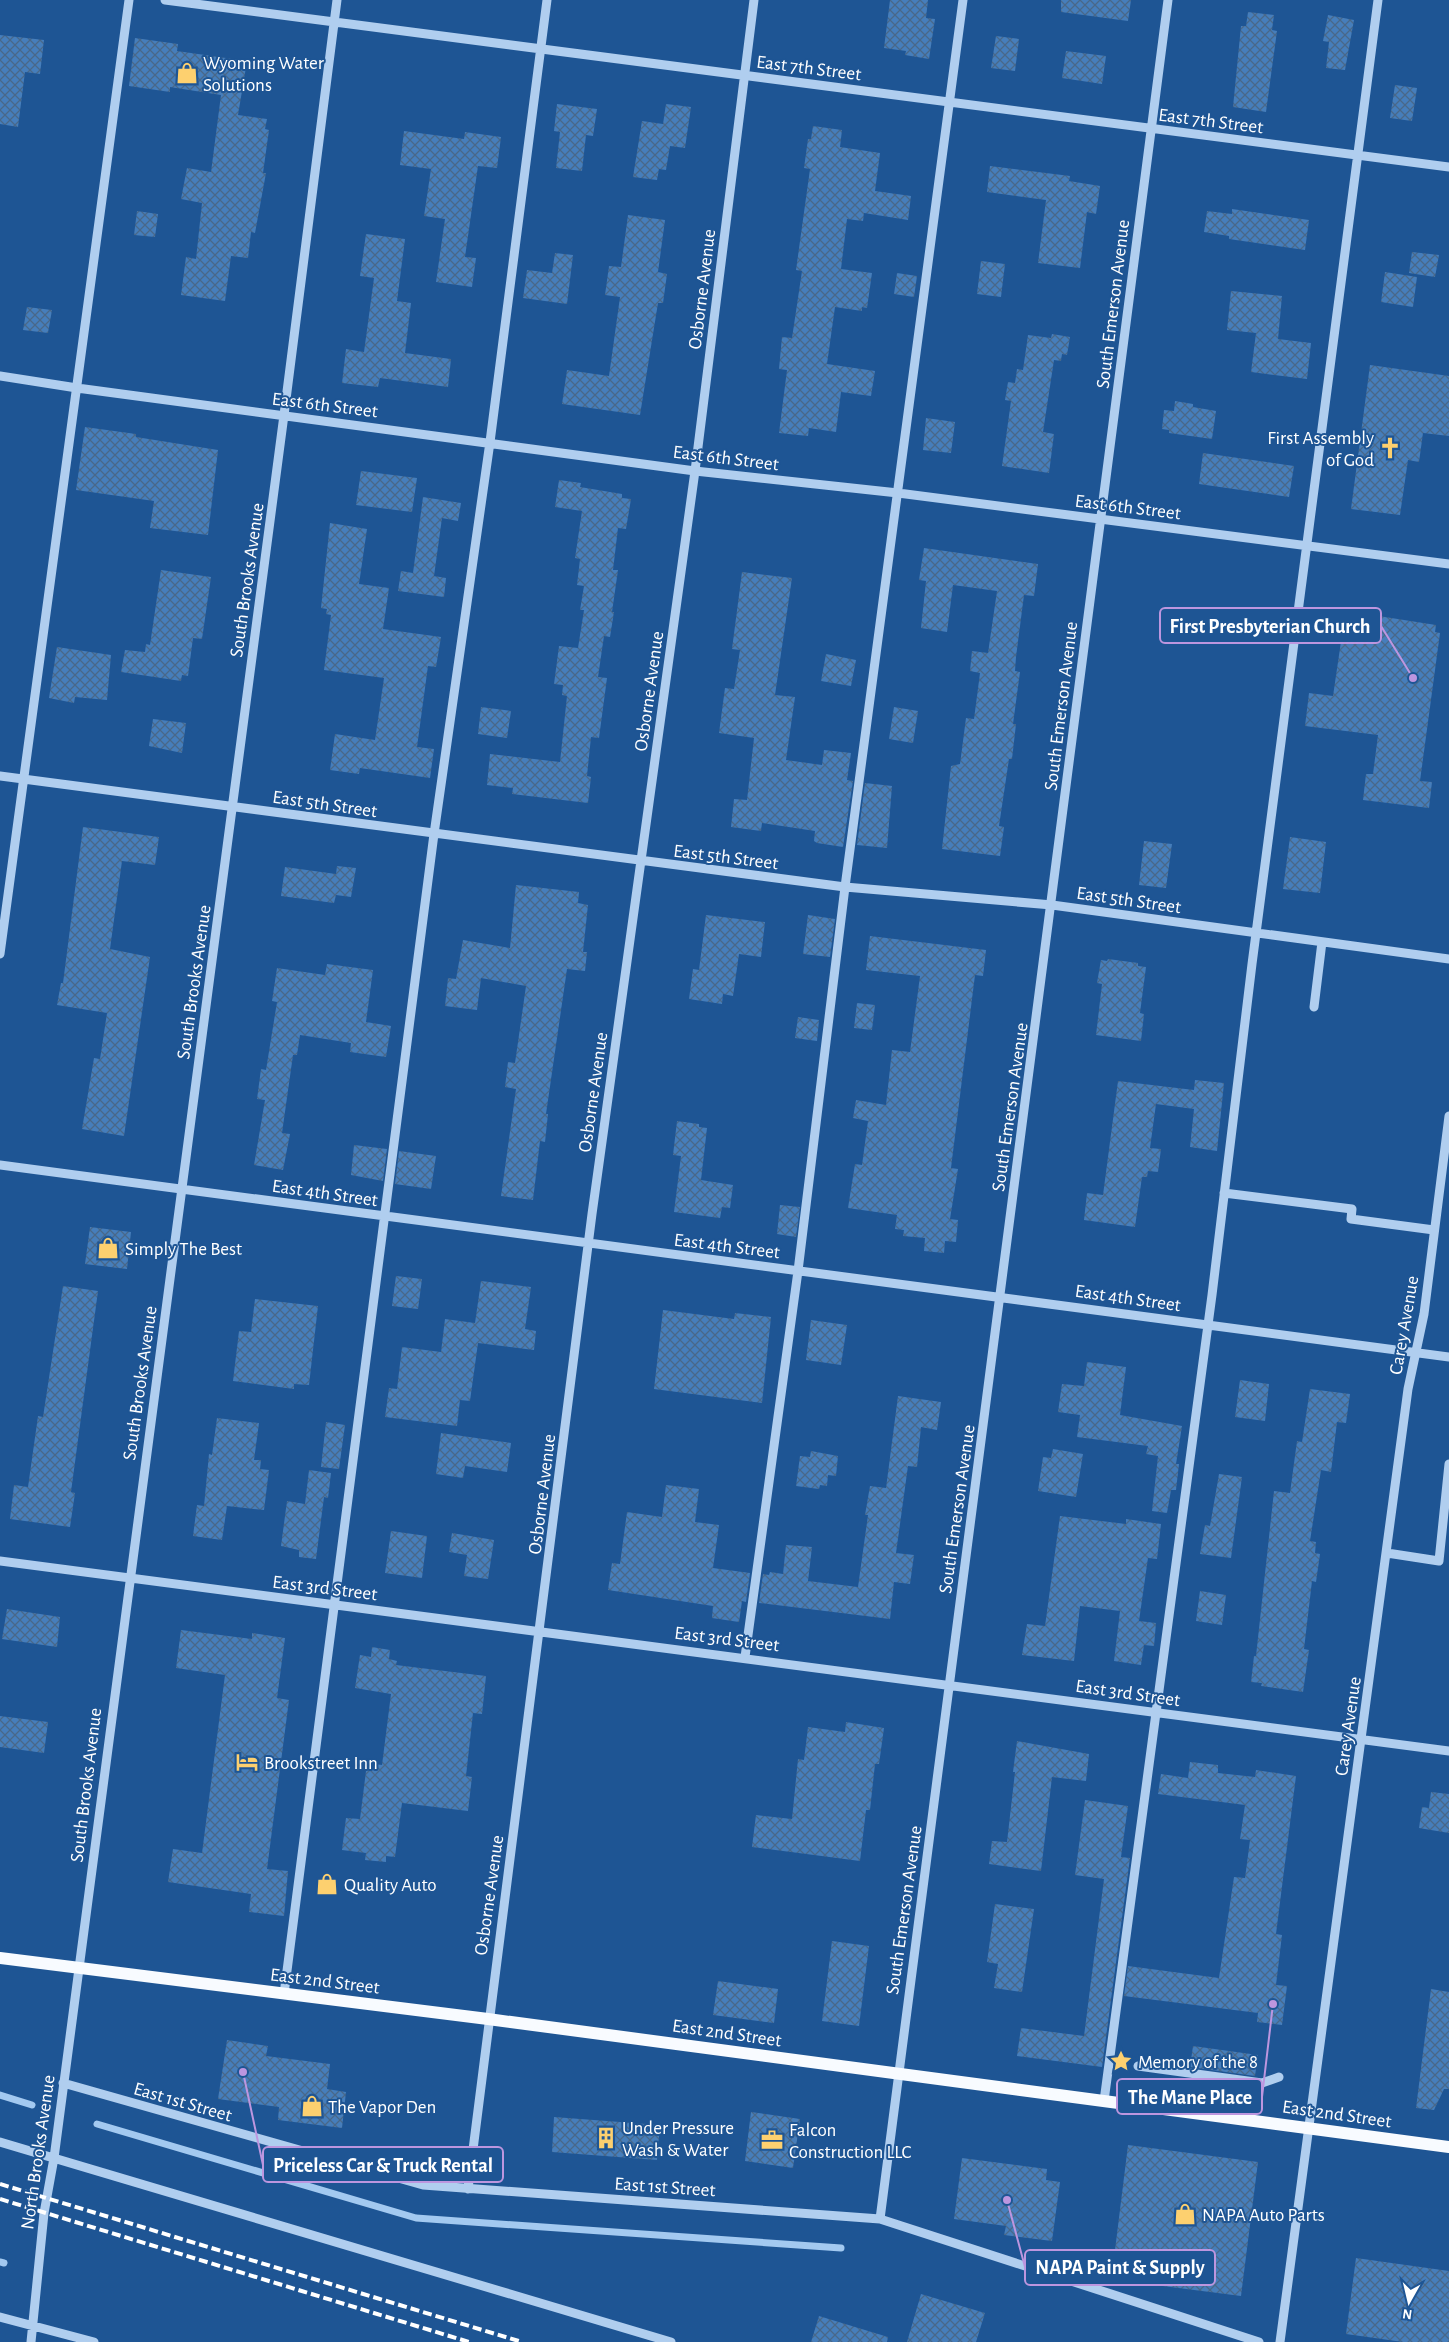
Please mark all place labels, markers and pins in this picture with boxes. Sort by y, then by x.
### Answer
place label: Wyoming Water Solutions [203,54,324,95]
shop icon: Wyoming Water Solutions [174,60,200,86]
place label: First Assembly of God [1267,429,1374,470]
church icon: First Assembly of God [1377,435,1403,461]
callout: First Presbyterian Church [1160,608,1381,643]
shop icon: Simply The Best [95,1235,121,1261]
place label: Simply The Best [125,1240,242,1259]
hotel icon: Brookstreet Inn [234,1749,260,1775]
place label: Brookstreet Inn [264,1754,378,1773]
shop icon: Quality Auto [314,1871,340,1897]
place label: Quality Auto [344,1876,437,1895]
place icon: Memory of the 8 [1108,2048,1134,2074]
place label: Memory of the 8 [1138,2053,1258,2072]
callout: The Mane Place [1117,2079,1262,2114]
shop icon: The Vapor Den [299,2093,325,2119]
place label: The Vapor Den [328,2098,436,2117]
place label: Under Pressure Wash & Water [622,2119,734,2160]
place label: Falcon Construction LLC [789,2121,912,2162]
building icon: Under Pressure Wash & Water [593,2125,619,2151]
office icon: Falcon Construction LLC [759,2127,785,2153]
callout: Priceless Car & Truck Rental [263,2147,503,2182]
shop icon: NAPA Auto Parts [1172,2201,1198,2227]
place label: NAPA Auto Parts [1202,2206,1325,2225]
callout: NAPA Paint & Supply [1025,2250,1215,2285]

